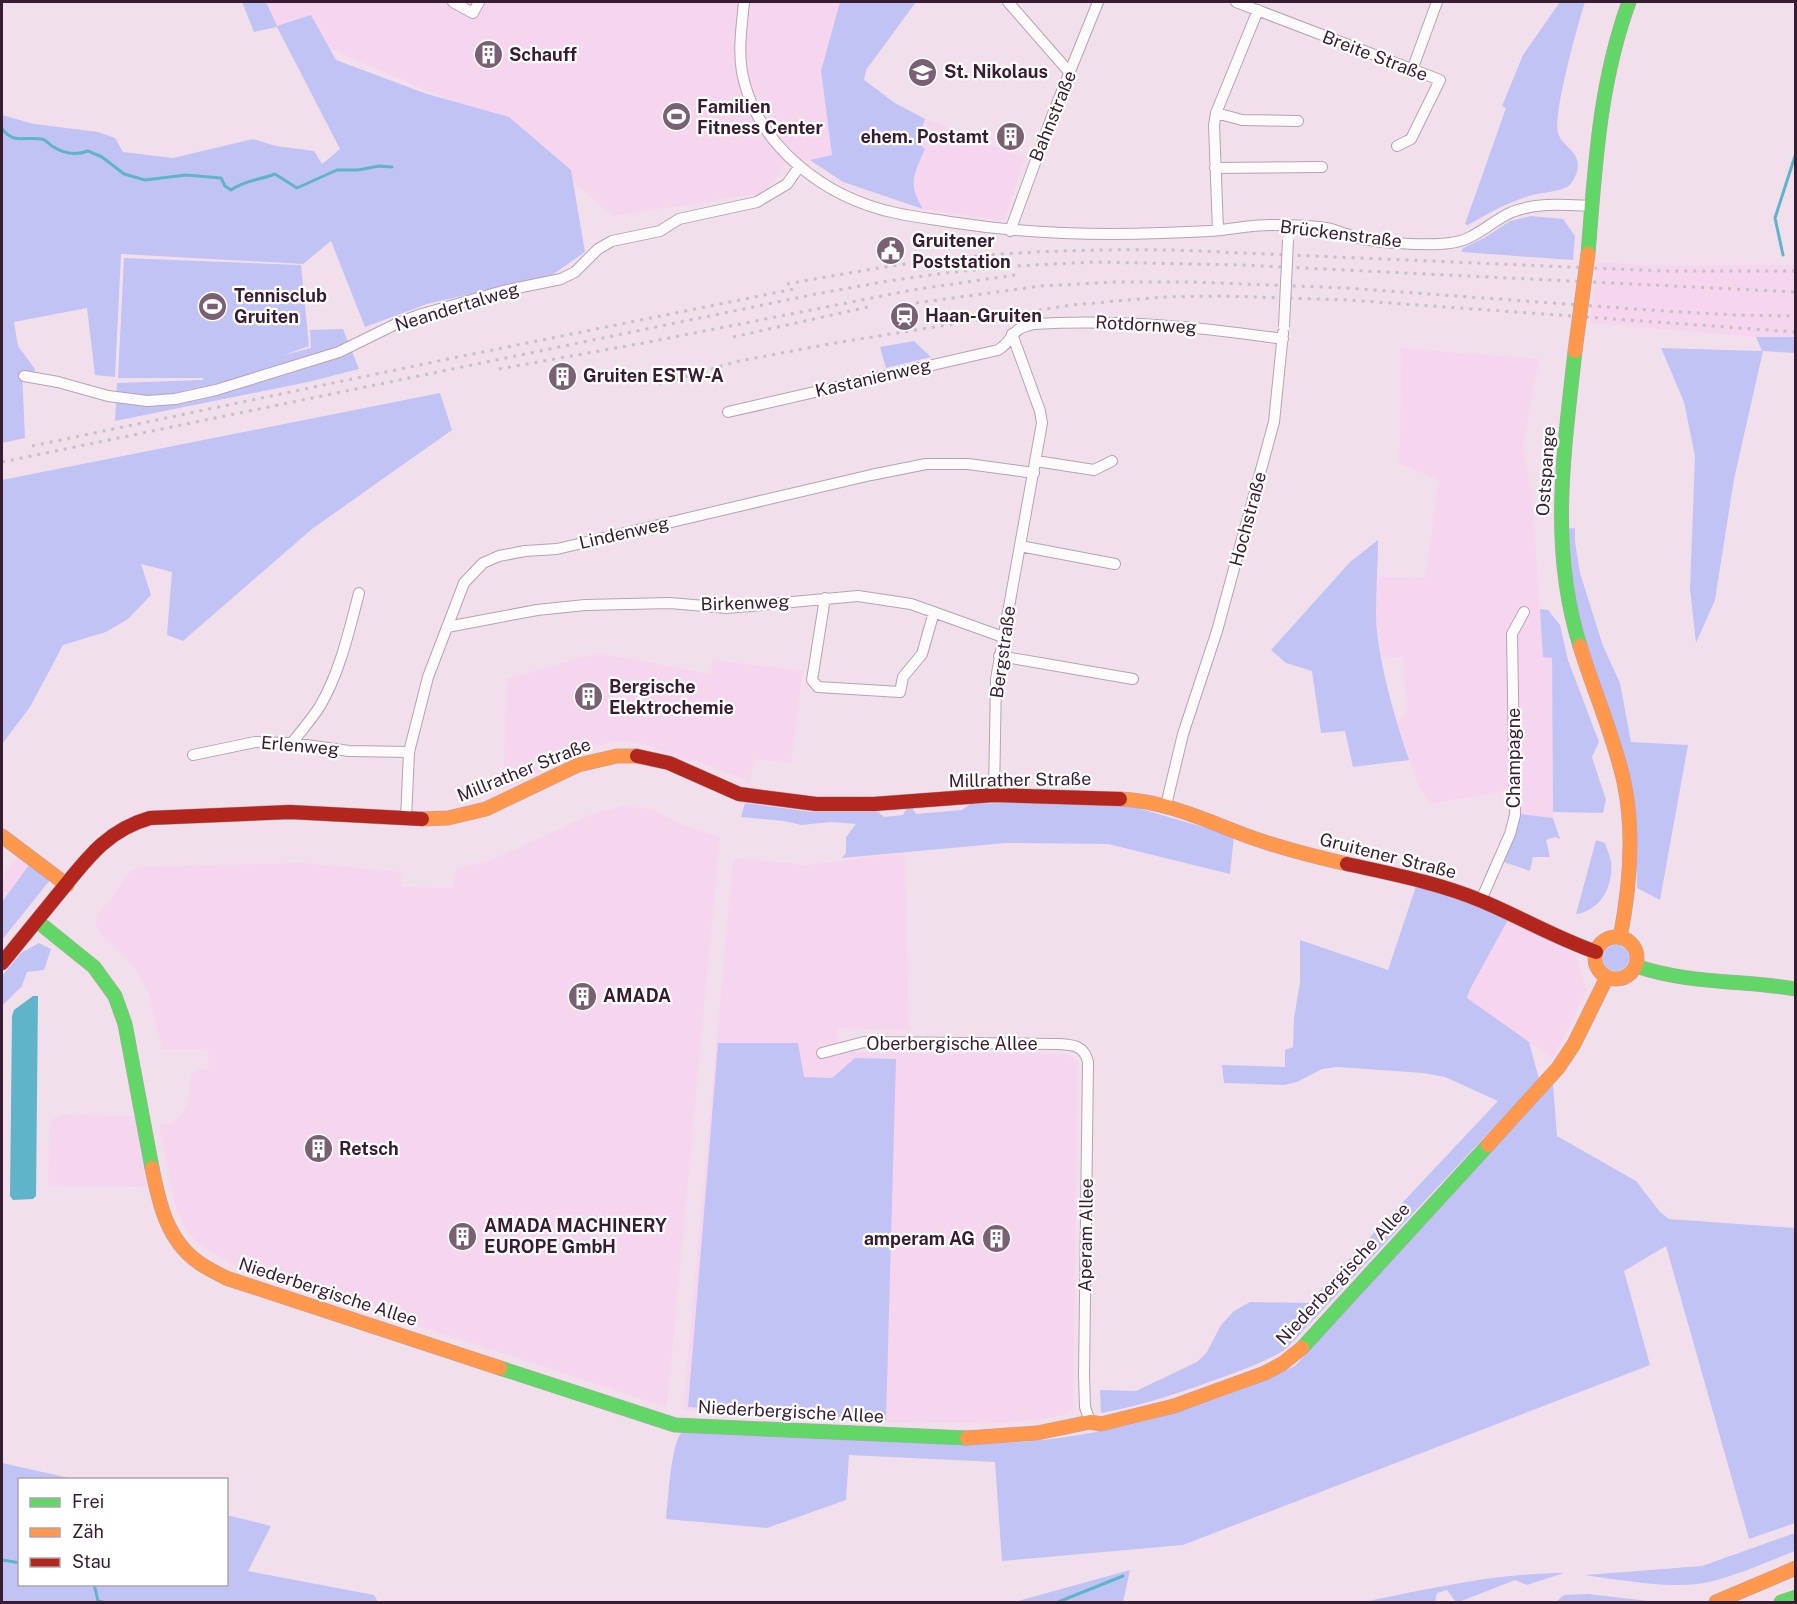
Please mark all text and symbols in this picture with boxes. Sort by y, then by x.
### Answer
street label: Breite Straße [1320,26,1431,85]
building icon: Schauff [472,39,504,71]
place label: Schauff [509,44,577,65]
school or university icon: St. Nikolaus [907,56,939,88]
place label: St. Nikolaus [944,61,1048,82]
street label: Bahnstraße [1025,67,1080,164]
place label: Familien Fitness Center [697,96,823,138]
sports icon: Familien Fitness Center [660,101,692,133]
building icon: ehem. Postamt [994,121,1026,153]
place label: ehem. Postamt [860,126,989,147]
street label: Brückenstraße [1279,216,1403,251]
place label: Gruitener Poststation [912,230,1011,272]
public building icon: Gruitener Poststation [875,235,907,267]
street label: Neandertalweg [392,278,521,335]
place label: Tennisclub Gruiten [234,285,327,327]
sports icon: Tennisclub Gruiten [197,290,229,322]
station icon: Haan-Gruiten [888,300,920,332]
place label: Haan-Gruiten [925,305,1042,326]
street label: Rotdornweg [1095,311,1197,338]
street label: Kastanienweg [813,354,933,401]
building icon: Gruiten ESTW-A [546,360,578,392]
place label: Gruiten ESTW-A [583,365,724,386]
street label: Ostspange [1532,425,1559,517]
street label: Hochstraße [1225,469,1270,569]
street label: Lindenweg [577,512,671,553]
street label: Birkenweg [700,590,790,615]
street label: Bergstraße [986,604,1019,700]
place label: Bergische Elektrochemie [609,676,734,718]
building icon: Bergische Elektrochemie [572,681,604,713]
street label: Champagne [1503,708,1524,808]
street label: Erlenweg [260,732,340,759]
street label: Millrather Straße [454,733,594,806]
street label: Millrather Straße [949,768,1091,791]
street label: Gruitener Straße [1317,828,1459,883]
building icon: AMADA [566,980,598,1012]
place label: AMADA [603,985,671,1006]
street label: Oberbergische Allee [866,1033,1038,1054]
building icon: Retsch [302,1133,334,1165]
place label: Retsch [339,1138,399,1159]
street label: Aperam Allee [1074,1178,1097,1292]
street label: Niederbergische Allee [1271,1198,1414,1349]
place label: AMADA MACHINERY EUROPE GmbH [484,1215,667,1257]
building icon: AMADA MACHINERY EUROPE GmbH [447,1220,479,1252]
building icon: amperam AG [980,1223,1012,1255]
place label: amperam AG [864,1228,975,1249]
street label: Niederbergische Allee [236,1253,420,1330]
street label: Niederbergische Allee [697,1396,885,1427]
legend [18,1478,228,1586]
text: Frei [72,1491,104,1512]
text: Zäh [72,1521,104,1542]
text: Stau [72,1551,111,1572]

